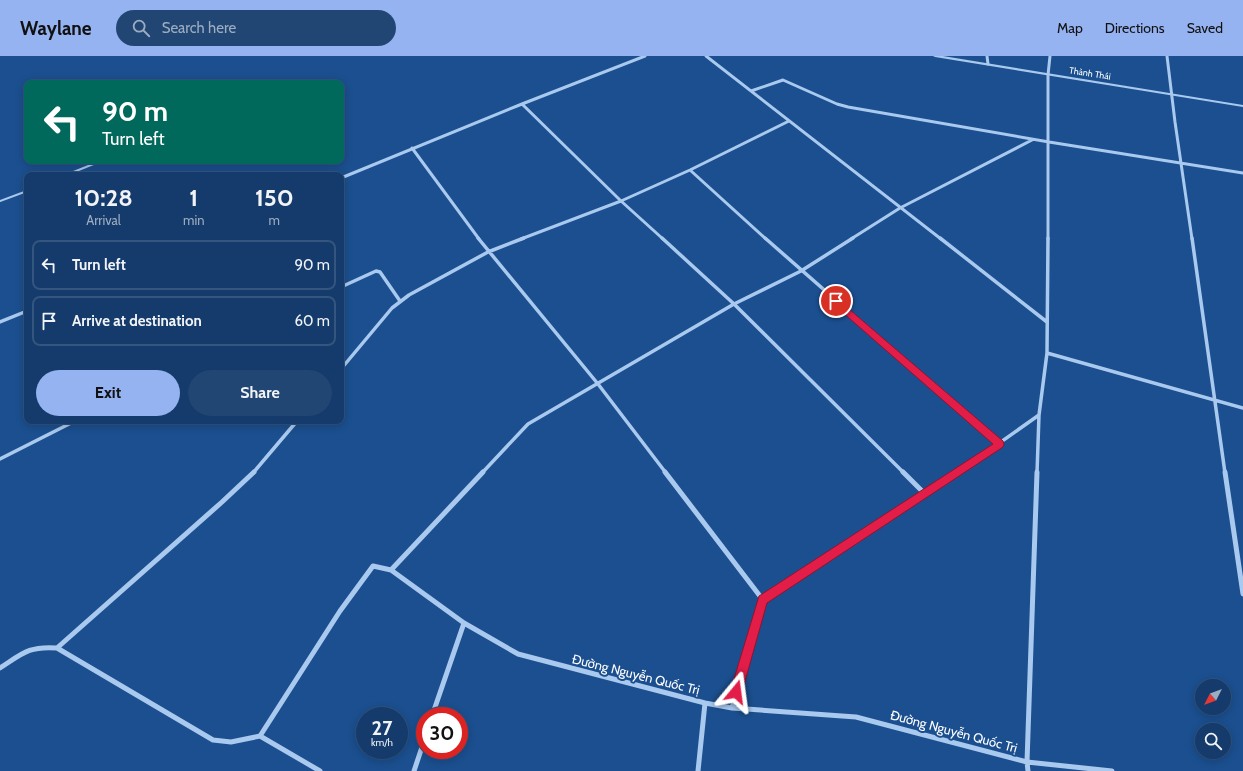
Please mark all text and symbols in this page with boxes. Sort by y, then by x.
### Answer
search box [116,10,396,46]
text: Waylane [20,17,92,40]
icon: search [130,17,152,39]
text: Search here [162,19,236,37]
text: Map [1057,19,1083,37]
text: Directions [1105,19,1165,37]
text: Saved [1187,19,1223,37]
street label: Thành Thái [1069,64,1112,82]
text: 90 m [102,94,168,128]
icon: left [36,96,88,148]
text: Turn left [102,128,165,150]
text: 10:28 [74,183,133,212]
text: 1 [189,183,198,212]
text: 150 [255,183,294,212]
text: Arrival [86,212,121,228]
text: min [183,212,205,228]
text: m [269,212,280,228]
icon: left [38,254,60,276]
text: Turn left [72,256,126,274]
text: 90 m [294,256,330,274]
pin [819,284,853,318]
icon: arrive [825,290,847,312]
icon: arrive [38,310,60,332]
text: Arrive at destination [72,312,202,330]
text: 60 m [294,312,330,330]
button: Exit [36,370,180,416]
button: Share [188,370,332,416]
street label: Đường Nguyễn Quốc Trị [571,650,701,698]
position arrow [715,671,757,713]
north arrow [1195,679,1231,715]
map controls [1195,679,1231,759]
street label: Đường Nguyễn Quốc Trị [889,706,1019,756]
speed limit sign: 30 [416,707,468,759]
text: 27 [372,716,392,740]
button: search [1195,723,1231,759]
text: km/h [371,736,393,749]

